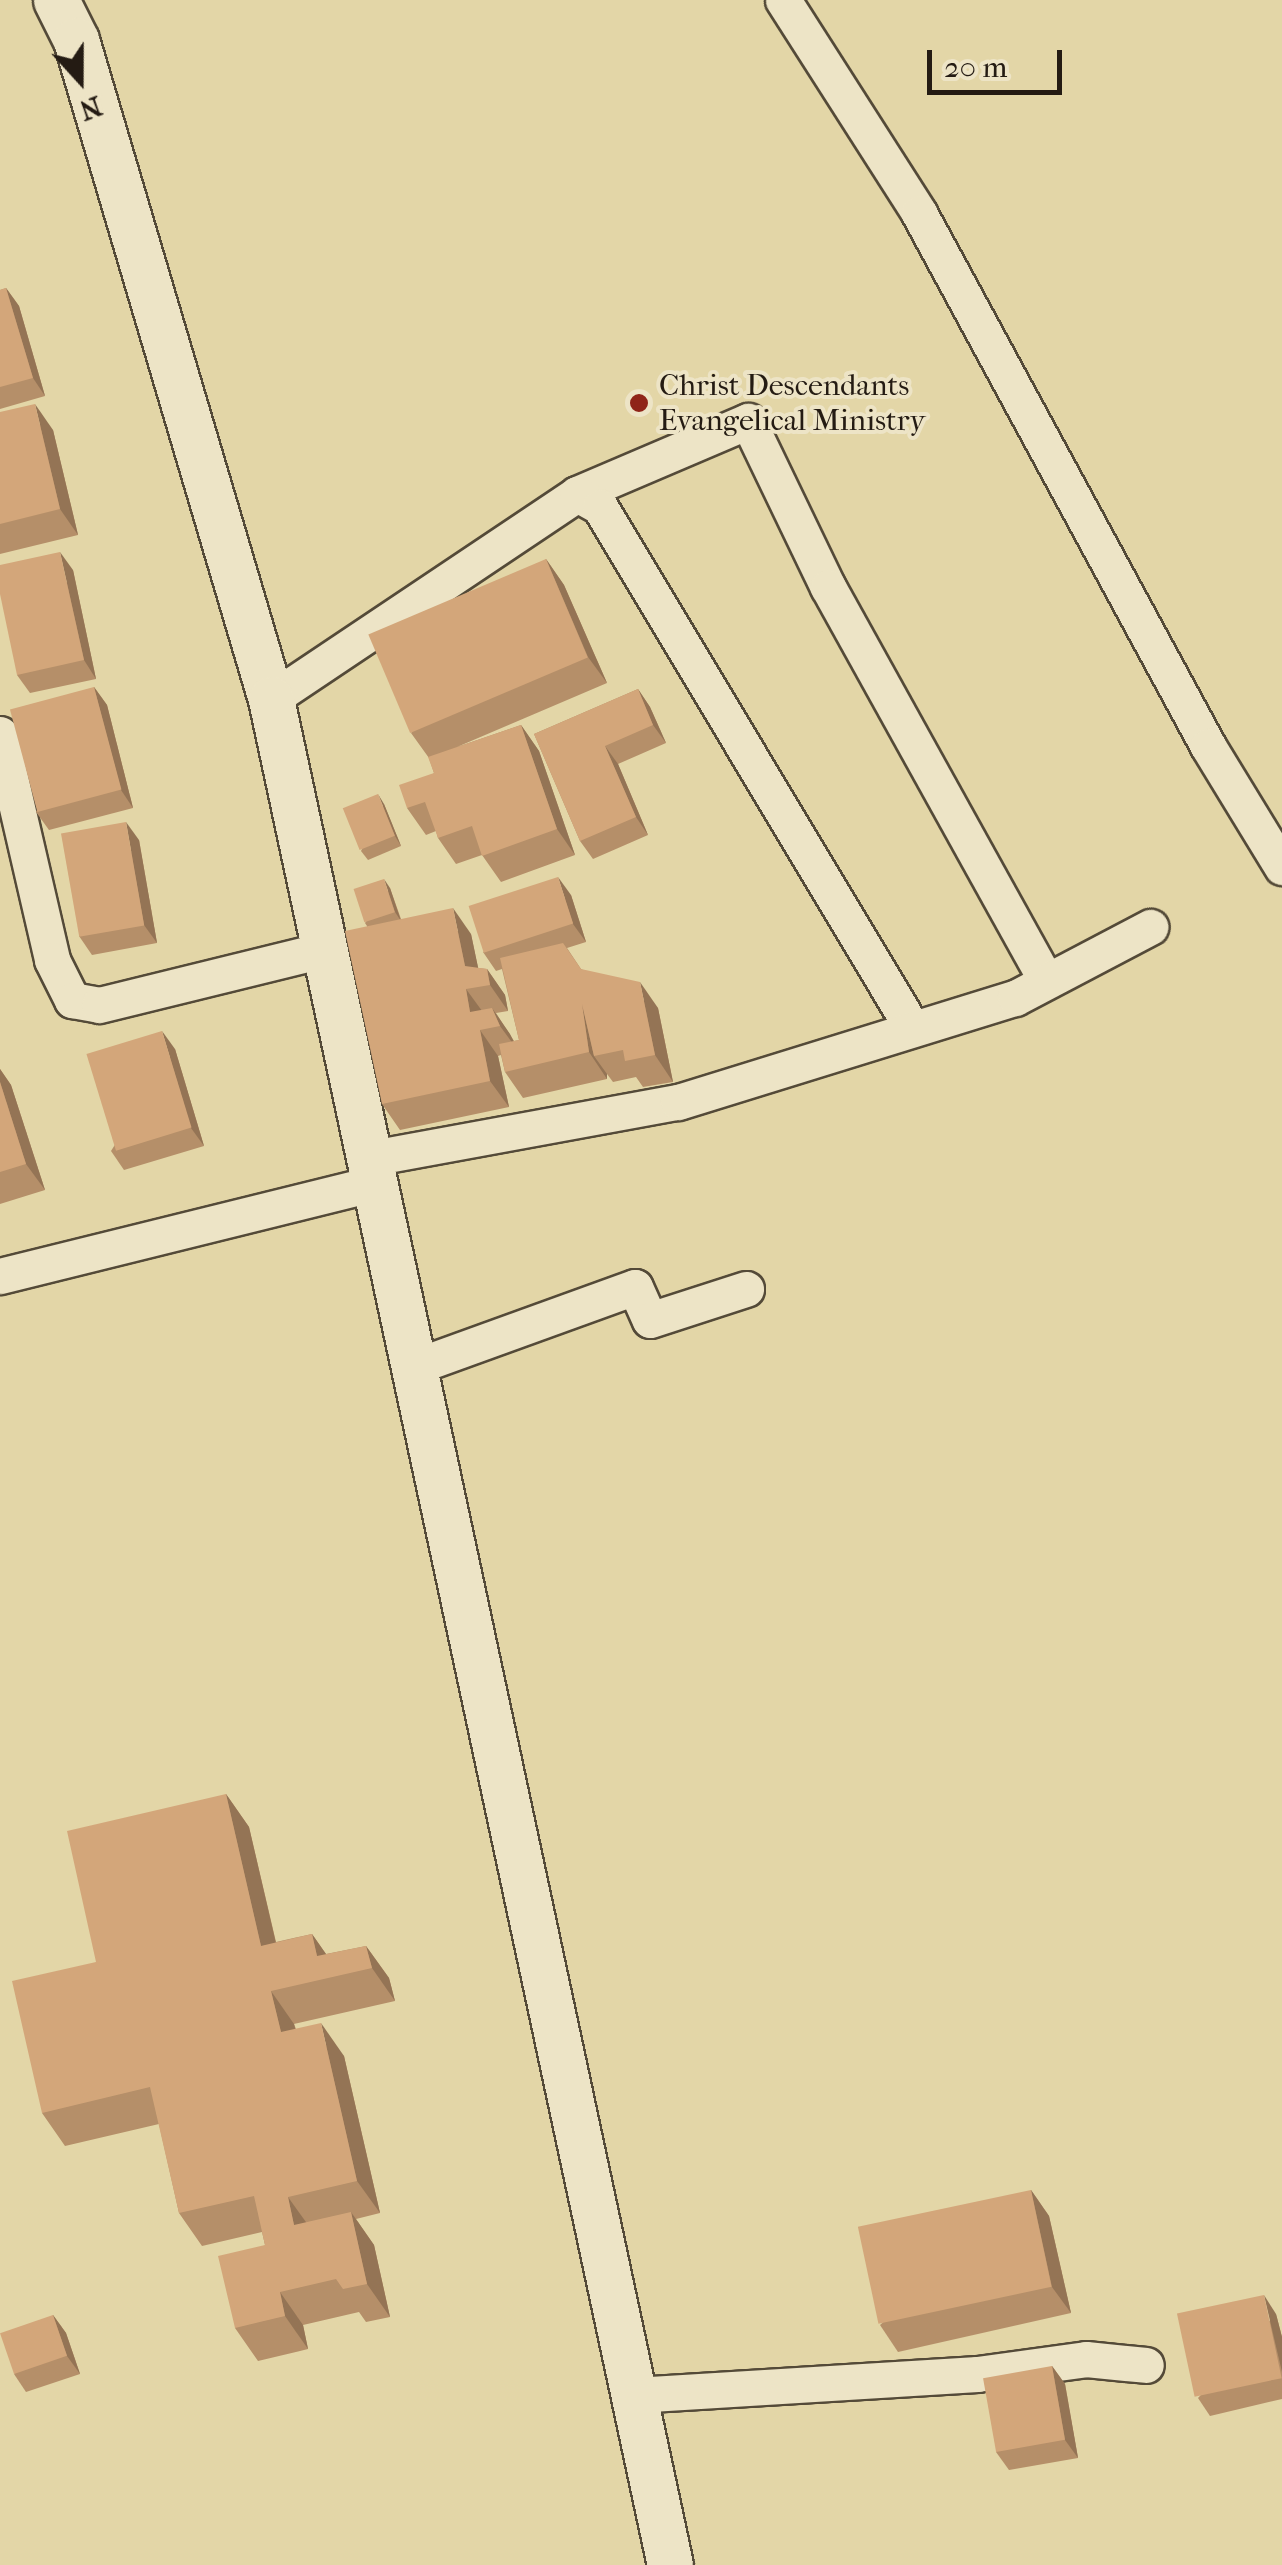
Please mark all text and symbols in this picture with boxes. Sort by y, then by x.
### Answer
north arrow [30,30,130,130]
scale bar [932,30,1067,92]
text: 20 m [944,50,1007,85]
text: N [75,89,107,128]
place label: Christ Descendants Evangelical Ministry [659,368,925,438]
marker: Christ Descendants Evangelical Ministry [628,392,650,414]

